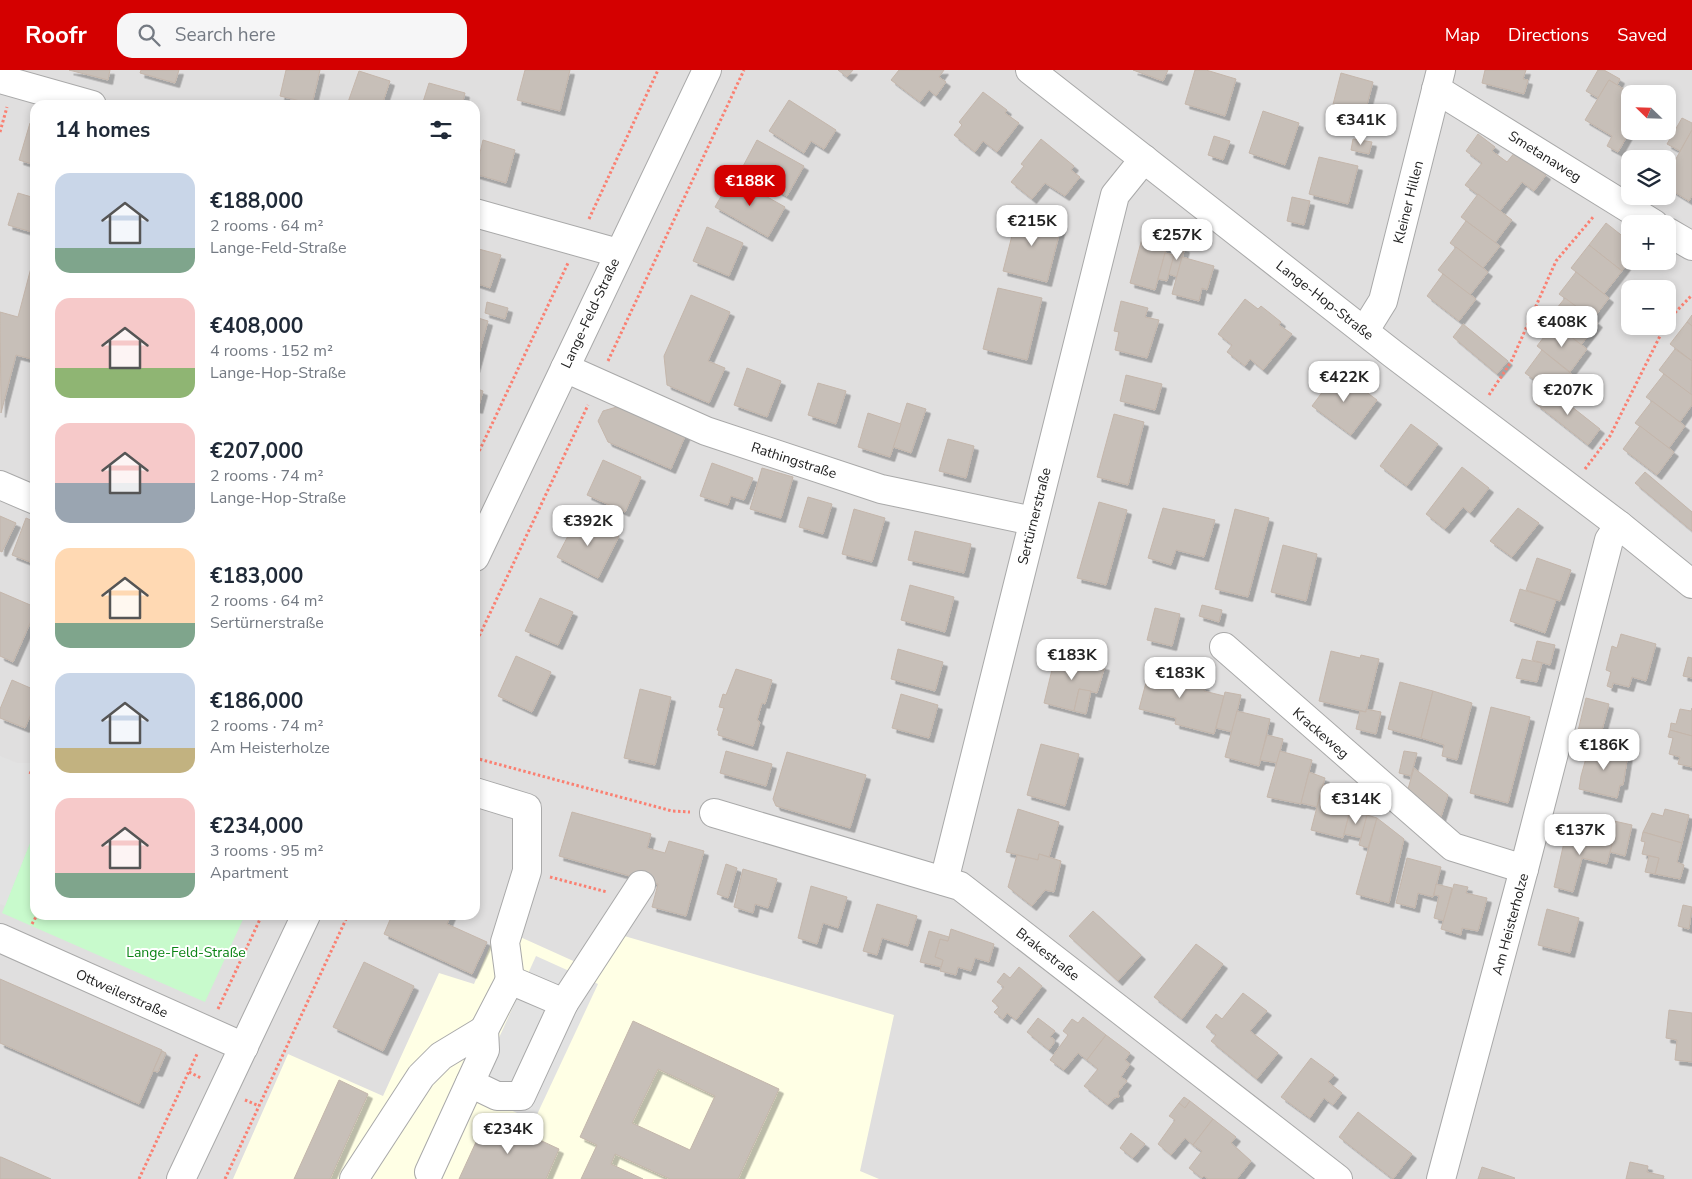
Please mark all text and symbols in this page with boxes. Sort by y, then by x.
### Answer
search box [117,13,467,58]
text: Roofr [25,19,87,51]
icon: search [135,21,163,49]
text: Search here [175,22,276,48]
text: Map [1445,23,1480,47]
text: Directions [1508,23,1589,47]
text: Saved [1617,23,1667,47]
north arrow [1621,85,1676,140]
map controls [1621,85,1676,335]
pin: €341K [1326,104,1396,146]
text: €341K [1336,109,1386,131]
text: 14 homes [55,116,150,144]
icon: filters [427,116,455,144]
street label: Smetanaweg [1505,126,1585,186]
button: layers [1621,150,1676,205]
street label: Kleiner Hillen [1389,159,1428,246]
pin: €188K [715,164,785,207]
text: €188K [725,170,775,192]
text: €188,000 [210,187,303,215]
icon: home [95,193,155,253]
pin: €215K [997,204,1067,247]
text: €215K [1007,210,1057,232]
text: 2 rooms · 64 m² [210,215,323,237]
button: + [1621,215,1676,270]
pin: €257K [1142,218,1212,261]
text: €257K [1152,224,1202,246]
text: Lange-Feld-Straße [210,237,346,259]
street label: Lange-Feld-Straße [557,255,624,371]
street label: Lange-Hop-Straße [1272,256,1377,345]
button: − [1621,280,1676,335]
pin: €408K [1527,306,1597,348]
text: €408K [1537,311,1587,333]
text: €408,000 [210,312,303,340]
icon: home [95,318,155,378]
text: 4 rooms · 152 m² [210,340,333,362]
pin: €422K [1309,360,1379,403]
text: Lange-Hop-Straße [210,362,346,384]
text: €422K [1319,366,1369,388]
pin: €207K [1533,374,1603,416]
text: €207K [1543,379,1593,401]
text: €207,000 [210,437,303,465]
street label: Rathingstraße [749,438,839,483]
icon: home [95,443,155,503]
text: 2 rooms · 74 m² [210,465,323,487]
street label: Sertürnerstraße [1013,466,1056,567]
text: Lange-Hop-Straße [210,487,346,509]
pin: €392K [553,504,623,547]
text: €392K [563,510,613,532]
text: €183,000 [210,562,303,590]
icon: home [95,568,155,628]
text: 2 rooms · 64 m² [210,590,323,612]
text: Sertürnerstraße [210,612,324,634]
pin: €183K [1037,638,1107,681]
text: €183K [1047,644,1097,666]
pin: €183K [1145,656,1215,699]
text: €183K [1155,662,1205,684]
text: €186,000 [210,687,303,715]
icon: home [95,693,155,753]
street label: Krackeweg [1288,704,1353,763]
text: 2 rooms · 74 m² [210,715,323,737]
pin: €186K [1569,728,1639,771]
text: €186K [1579,734,1629,756]
text: Am Heisterholze [210,737,330,759]
pin: €314K [1321,782,1391,825]
text: €314K [1331,788,1381,810]
text: €234,000 [210,812,303,840]
pin: €137K [1545,814,1615,856]
icon: home [95,818,155,878]
text: €137K [1555,819,1605,841]
text: 3 rooms · 95 m² [210,840,323,862]
text: Apartment [210,862,288,884]
street label: Am Heisterholze [1488,871,1533,977]
street label: Brakestraße [1012,923,1084,985]
park label: Lange-Feld-Straße [126,943,246,962]
street label: Ottweilerstraße [73,965,171,1022]
pin: €234K [473,1112,543,1155]
text: €234K [483,1118,533,1140]

